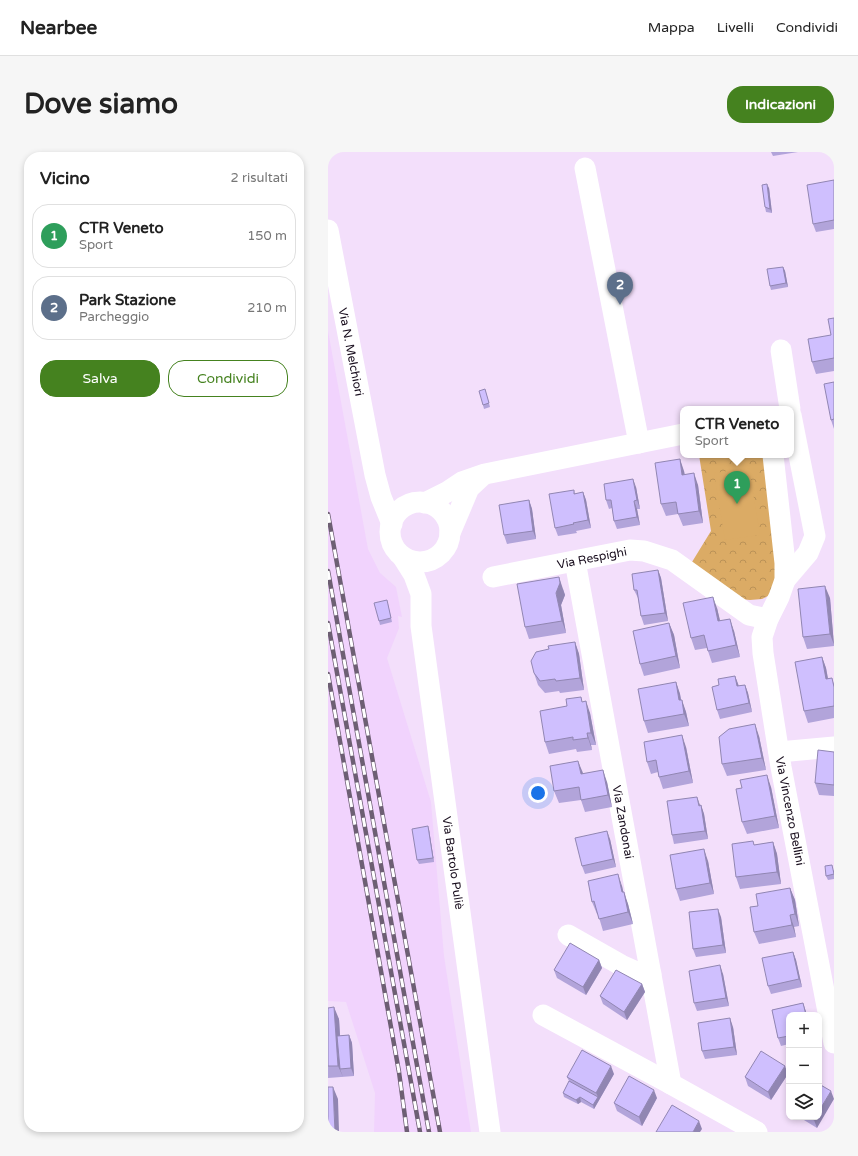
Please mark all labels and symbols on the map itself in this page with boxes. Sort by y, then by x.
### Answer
pin: 2 [607,272,633,305]
street label: Via N. Melchiori [336,307,366,397]
pin: 1 [724,471,750,504]
street label: Via Respighi [556,544,628,572]
street label: Via Vincenzo Bellini [773,755,807,867]
your location [528,783,548,803]
street label: Via Zandonai [610,784,636,860]
street label: Via Bartolo Puliè [440,815,466,911]

